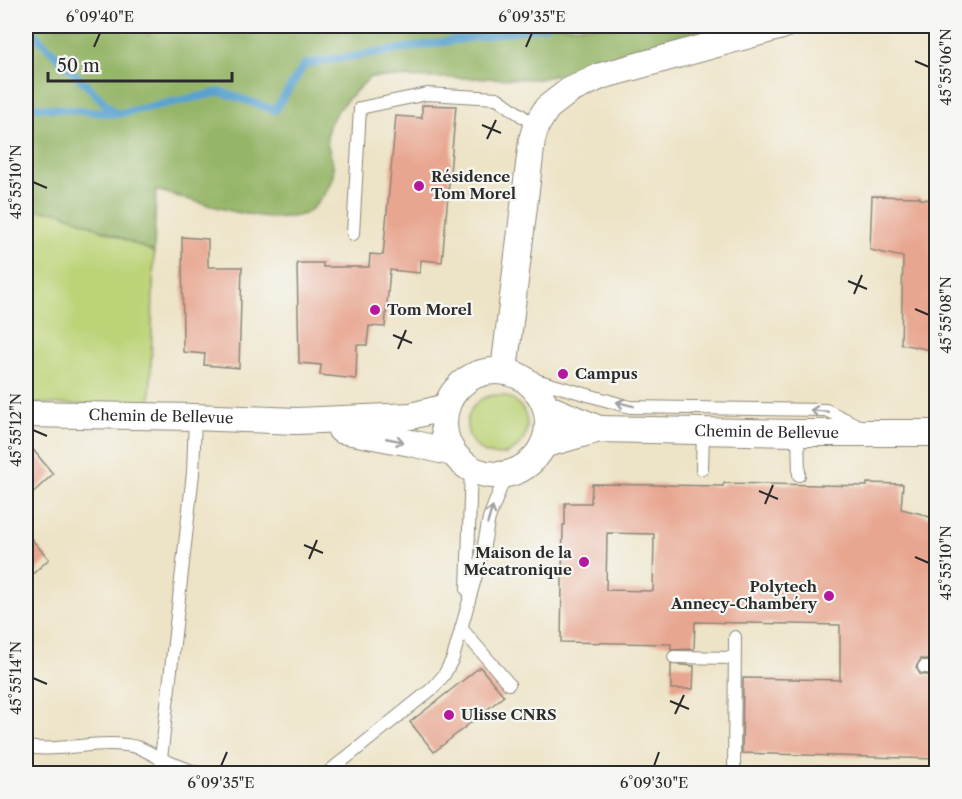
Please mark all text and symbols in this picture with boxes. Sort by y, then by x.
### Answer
text: 6°09'40"E [66,7,134,26]
text: 6°09'35"E [498,7,566,26]
text: 45°55'06"N [936,28,955,106]
scale bar [48,45,232,83]
text: 50 m [57,55,100,77]
text: 45°55'10"N [6,144,25,220]
place label: Résidence Tom Morel [431,167,516,203]
marker: Résidence Tom Morel [412,179,426,193]
text: 45°55'08"N [936,276,955,354]
place label: Tom Morel [387,300,472,319]
marker: Tom Morel [368,303,382,317]
place label: Campus [575,364,638,383]
marker: Campus [556,367,570,381]
text: 45°55'12"N [6,393,25,467]
one-way arrow [615,398,634,410]
street label: Chemin de Bellevue [89,405,234,428]
one-way arrow [810,405,829,416]
street label: Chemin de Bellevue [694,421,839,442]
one-way arrow [385,435,405,446]
one-way arrow [485,506,497,525]
text: 45°55'10"N [936,525,955,601]
place label: Maison de la Mécatronique [463,543,572,579]
marker: Maison de la Mécatronique [577,555,591,569]
place label: Polytech Annecy-Chambéry [670,577,818,613]
marker: Polytech Annecy-Chambéry [822,589,836,603]
text: 45°55'14"N [6,641,25,715]
place label: Ulisse CNRS [461,705,557,724]
marker: Ulisse CNRS [442,708,456,722]
text: 6°09'35"E [187,773,255,792]
text: 6°09'30"E [620,773,688,792]

